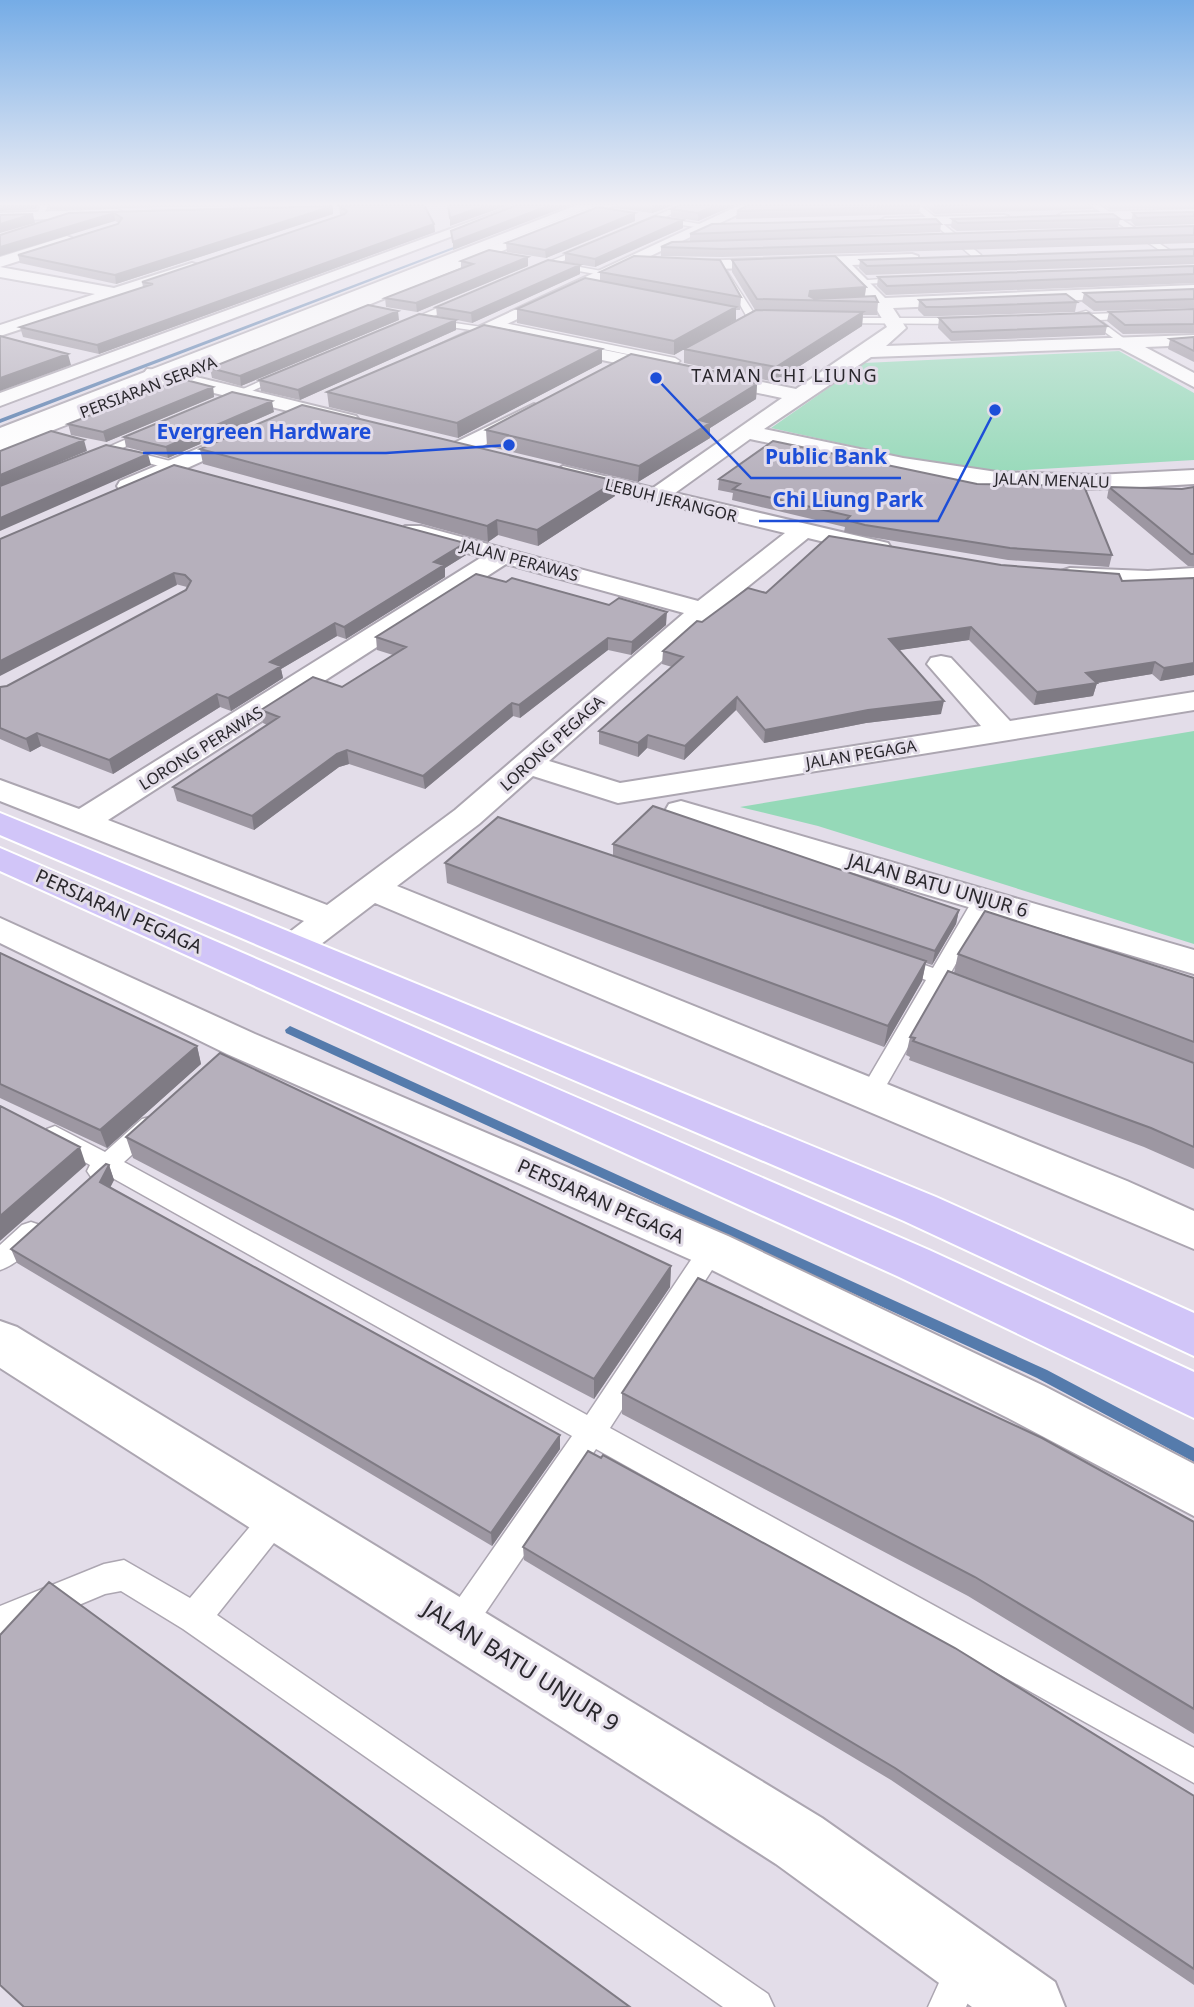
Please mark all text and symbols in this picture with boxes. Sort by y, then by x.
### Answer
street label: PERSIARAN SERAYA [77,351,220,423]
district label: TAMAN CHI LIUNG [691,363,879,387]
callout: Evergreen Hardware [143,411,386,453]
text: Evergreen Hardware [157,417,371,445]
callout: Public Bank [751,436,901,478]
text: Public Bank [765,442,888,470]
street label: JALAN MENALU [992,467,1110,493]
street label: LEBUH JERANGOR [603,473,739,527]
callout: Chi Liung Park [759,479,938,521]
text: Chi Liung Park [773,485,924,513]
street label: JALAN PERAWAS [457,533,581,586]
street label: LORONG PEGAGA [495,690,609,796]
street label: LORONG PERAWAS [135,701,267,795]
street label: JALAN PEGAGA [802,734,919,774]
street label: JALAN BATU UNJUR 6 [843,846,1031,923]
street label: PERSIARAN PEGAGA [32,863,207,960]
street label: PERSIARAN PEGAGA [514,1153,689,1250]
street label: JALAN BATU UNJUR 9 [416,1591,626,1739]

